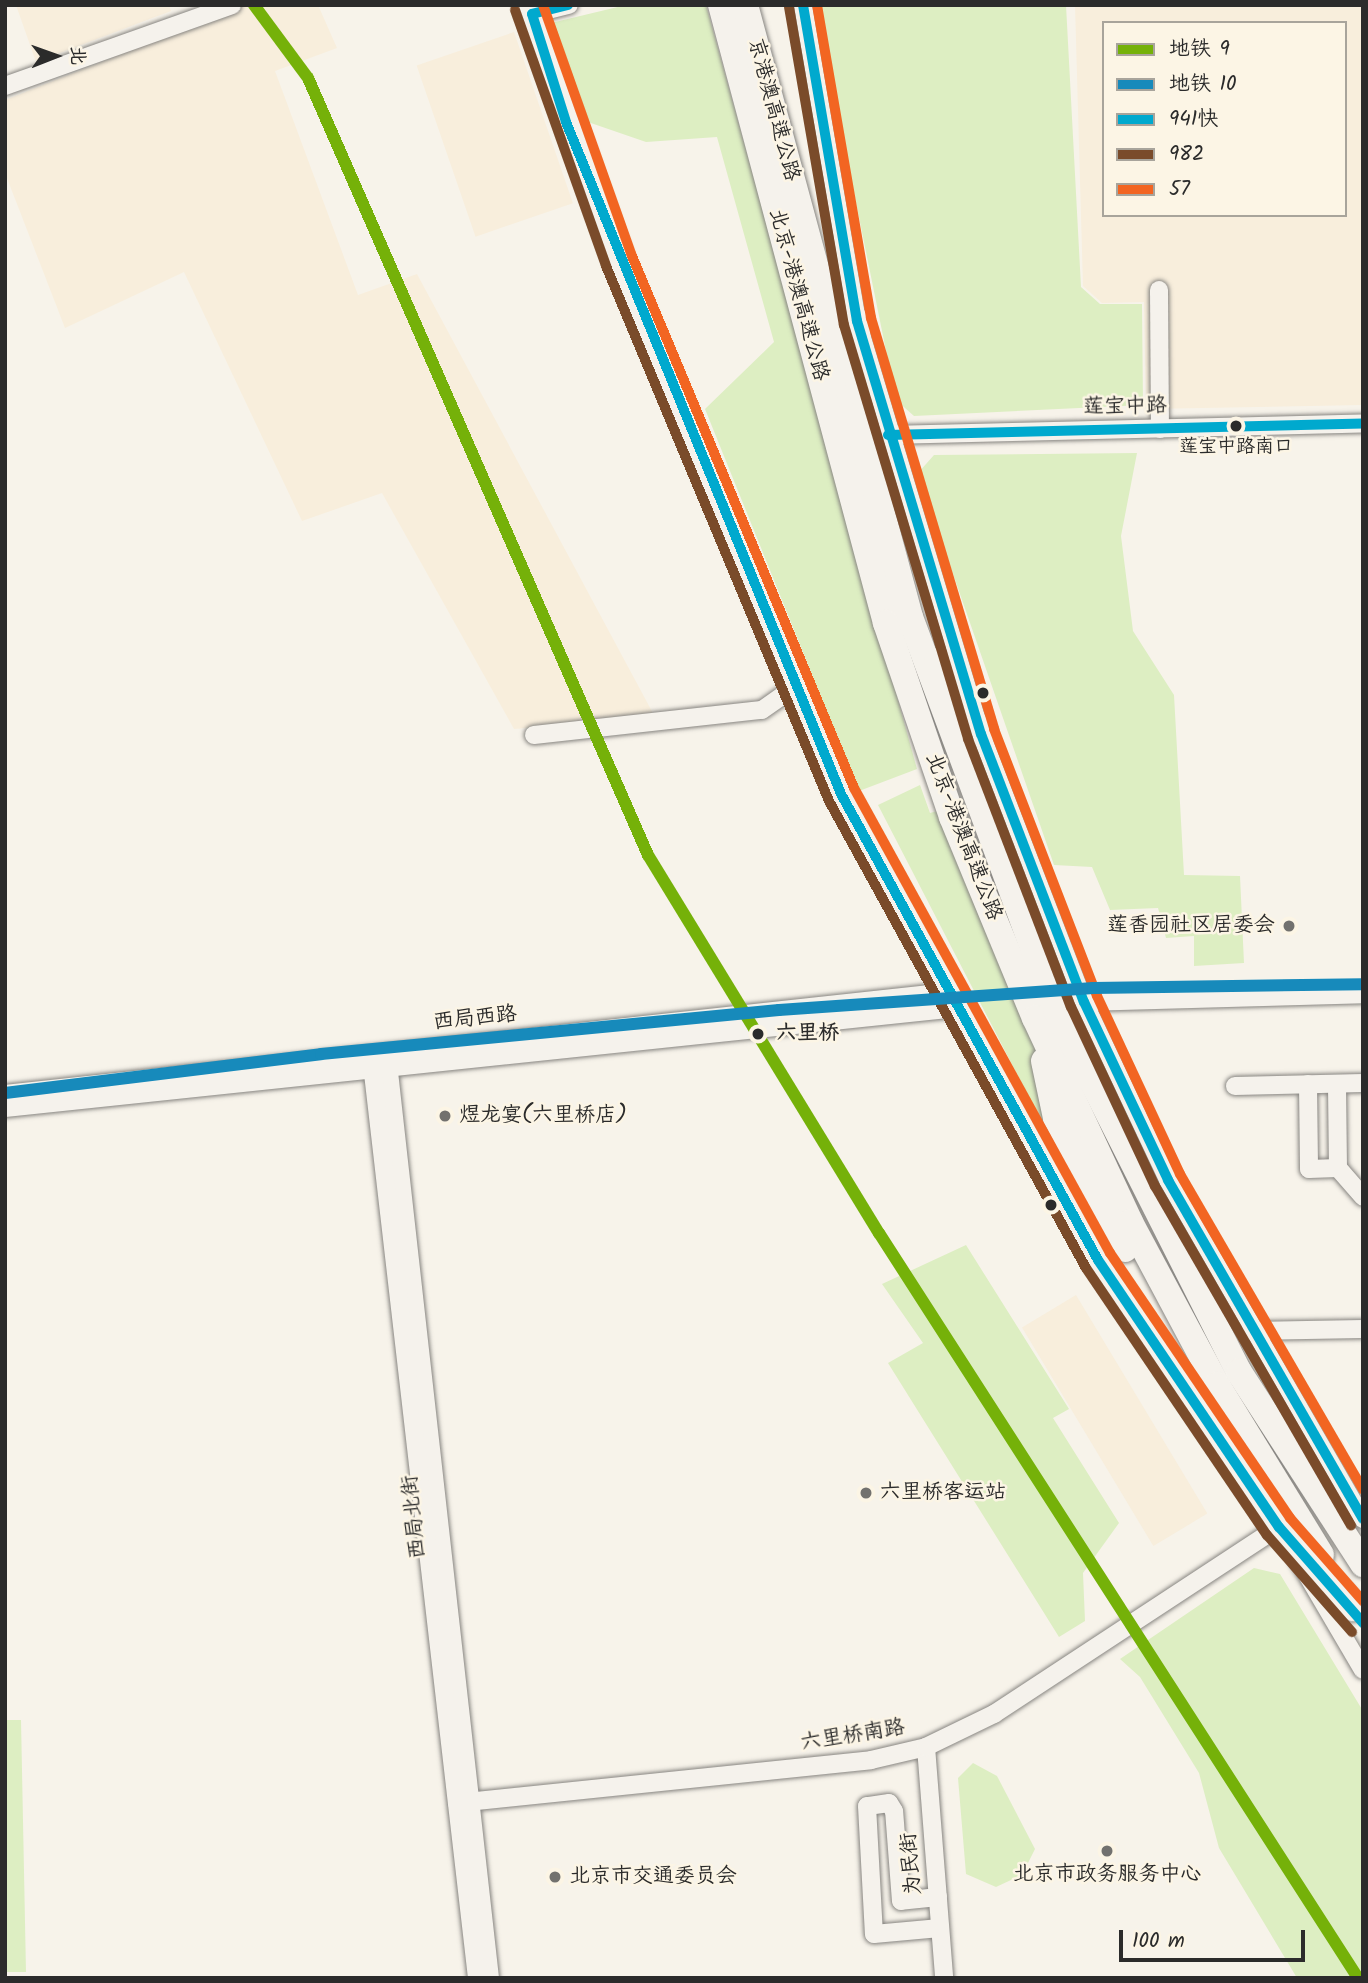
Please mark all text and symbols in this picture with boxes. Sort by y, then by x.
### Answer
north arrow [21,21,91,91]
legend [1102,21,1347,217]
text: 地铁 9 [1169,33,1230,66]
street label: 京港澳高速公路 [742,36,804,184]
text: 北 [62,46,92,65]
text: 地铁 10 [1169,68,1237,101]
text: 941快 [1169,103,1218,136]
text: 982 [1169,138,1204,171]
text: 57 [1169,173,1190,206]
street label: 北京-港澳高速公路 [763,206,833,384]
street label: 莲宝中路 [1083,394,1167,420]
marker: 莲宝中路南口 [1229,419,1243,433]
place label: 莲宝中路南口 [1179,437,1293,459]
unlabelled marker [976,686,990,700]
street label: 北京-港澳高速公路 [919,750,1007,924]
place label: 莲香园社区居委会 [1107,913,1275,939]
marker: 莲香园社区居委会 [1281,918,1297,934]
street label: 西局西路 [432,1002,518,1036]
place label: 六里桥 [776,1021,839,1047]
marker: 六里桥 [746,1022,770,1046]
place label: 煜龙宴(六里桥店) [459,1103,627,1129]
marker: 煜龙宴(六里桥店) [437,1108,453,1124]
unlabelled marker [1044,1198,1058,1212]
street label: 西局北街 [398,1474,432,1560]
place label: 六里桥客运站 [880,1480,1006,1506]
marker: 六里桥客运站 [858,1485,874,1501]
street label: 六里桥南路 [799,1715,907,1757]
street label: 为民街 [897,1832,927,1896]
marker: 北京市政务服务中心 [1099,1843,1115,1859]
place label: 北京市政务服务中心 [1013,1862,1201,1888]
place label: 北京市交通委员会 [569,1864,737,1890]
marker: 北京市交通委员会 [547,1869,563,1885]
scale bar [1123,1916,1308,1960]
text: 100 m [1132,1925,1185,1958]

